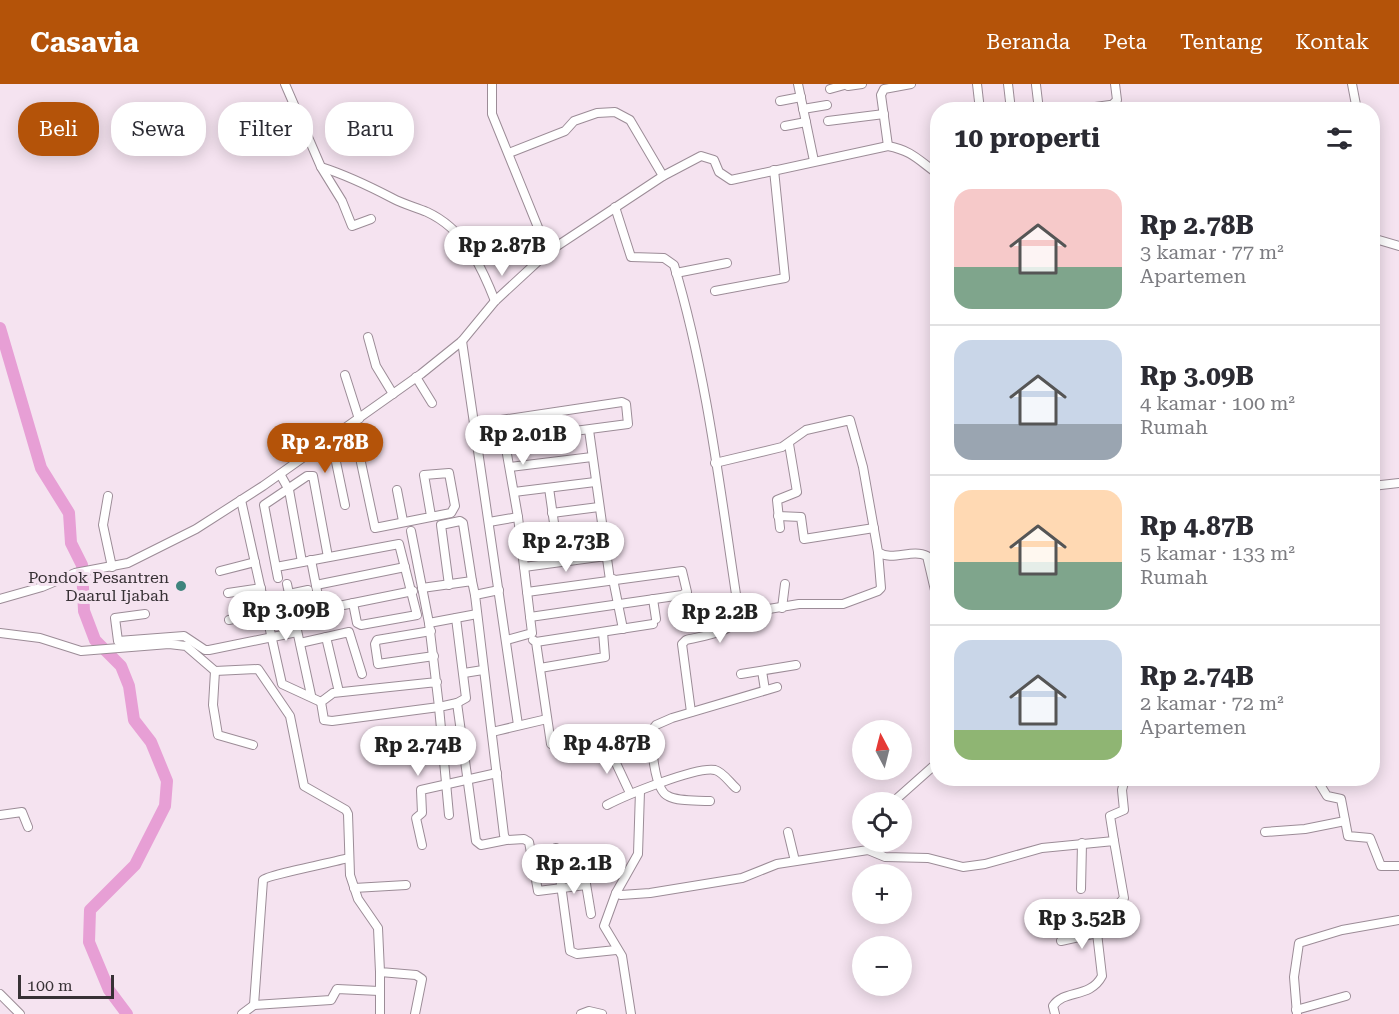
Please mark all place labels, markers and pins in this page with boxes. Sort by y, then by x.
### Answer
pin: Rp 2.87B [440,226,564,277]
pin: Rp 2.01B [461,415,585,466]
pin: Rp 2.78B [263,423,387,474]
pin: Rp 2.73B [504,522,628,573]
place label: Pondok Pesantren Daarul Ijabah [28,568,169,605]
marker: Pondok Pesantren Daarul Ijabah [174,579,188,593]
pin: Rp 3.09B [224,591,348,642]
pin: Rp 2.2B [665,593,775,644]
pin: Rp 4.87B [545,724,669,775]
pin: Rp 2.74B [356,726,480,777]
pin: Rp 2.1B [519,844,629,895]
pin: Rp 3.52B [1020,899,1144,950]

